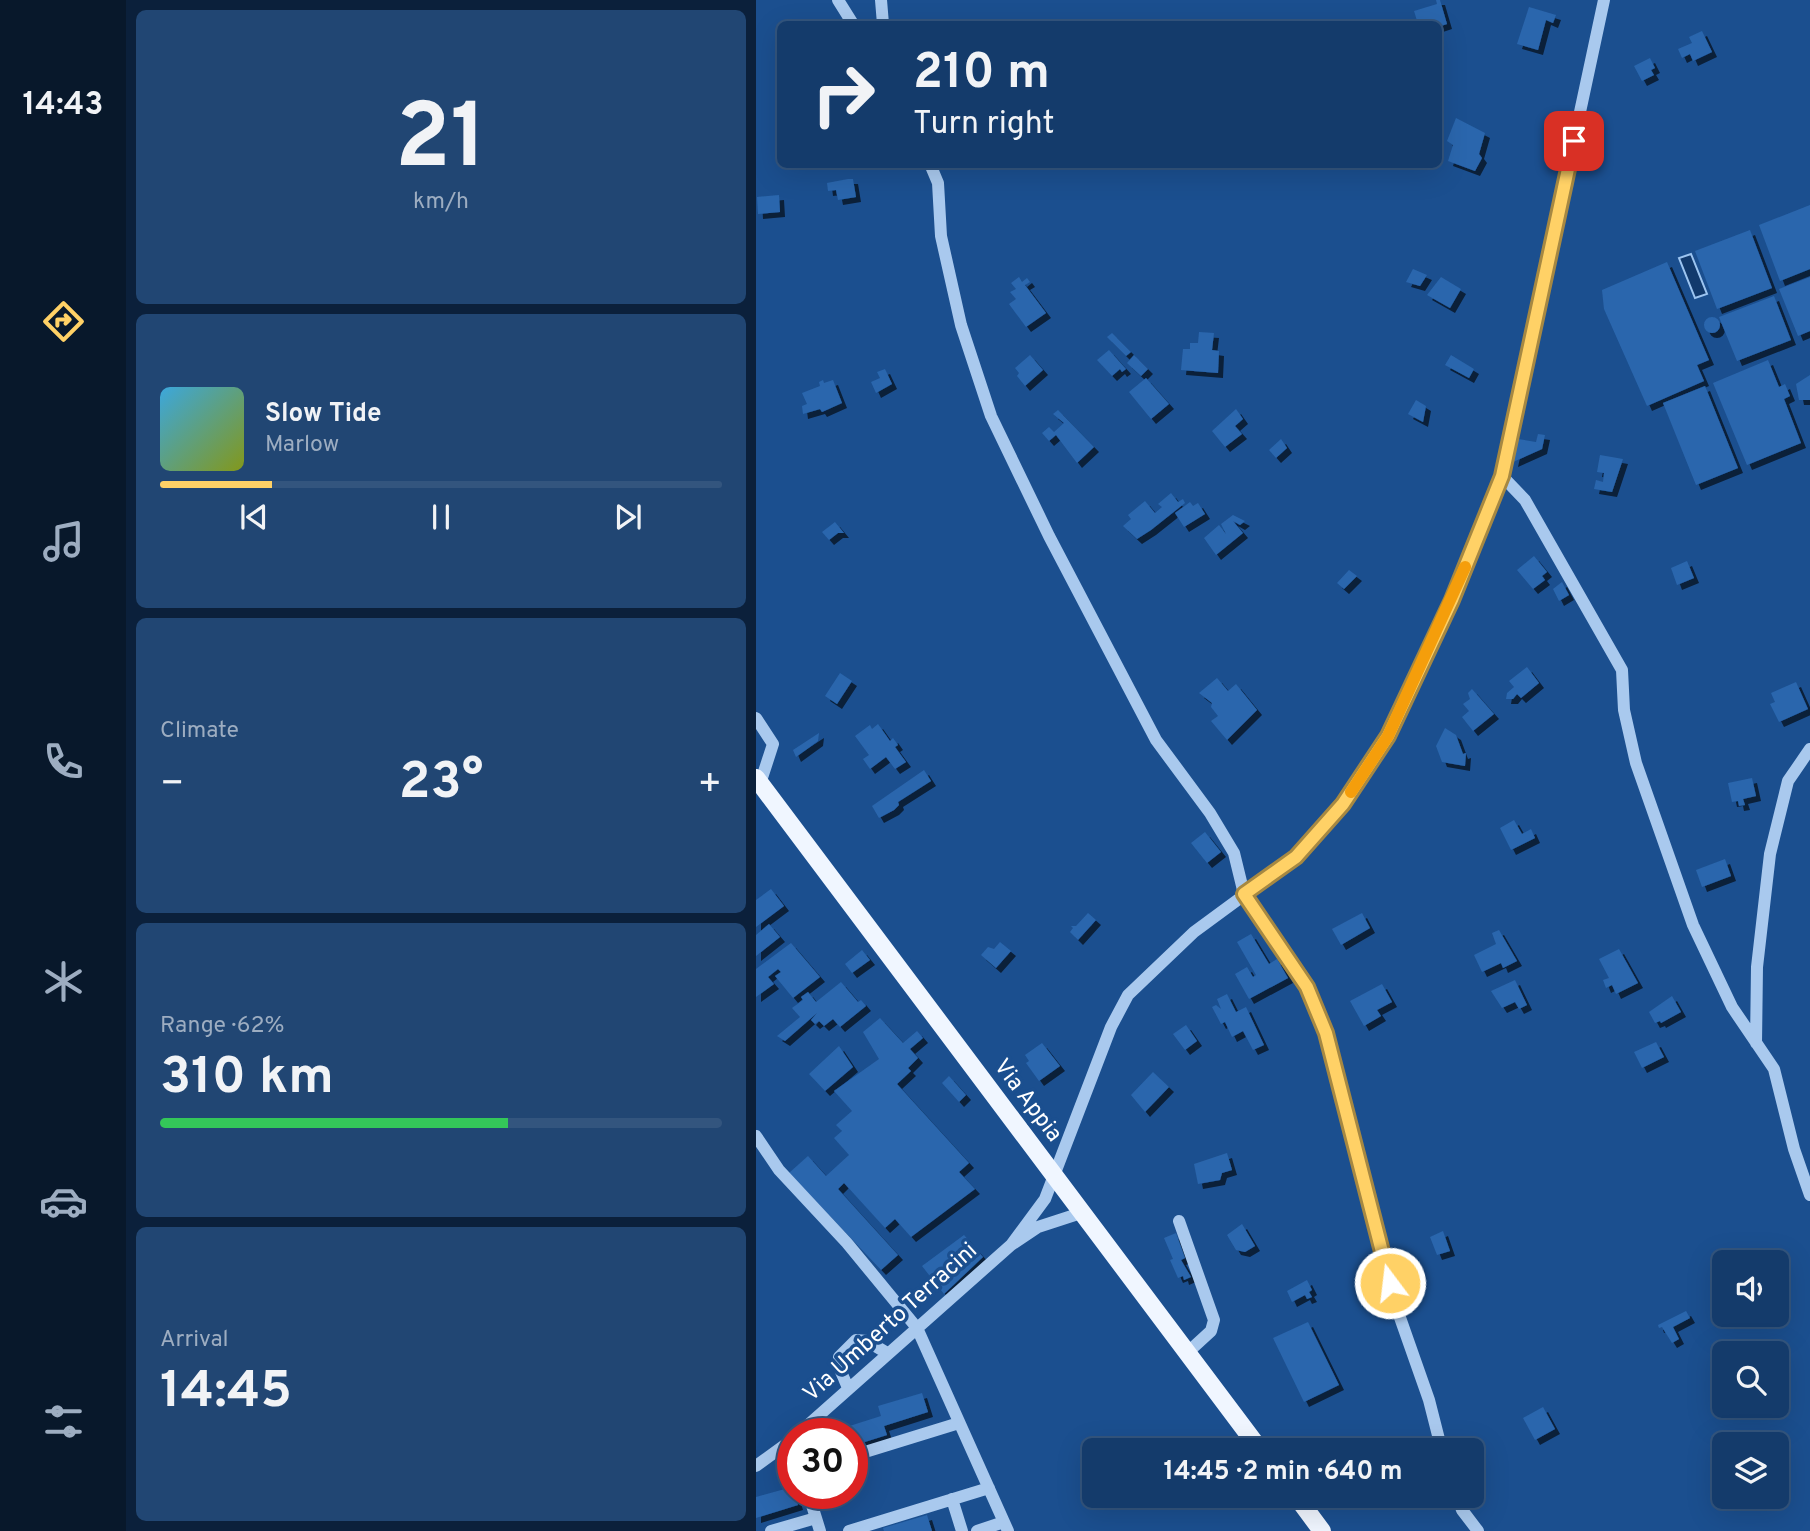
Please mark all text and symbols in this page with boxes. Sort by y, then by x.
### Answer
text: 210 m [913,44,1050,106]
icon: right [798,49,889,140]
text: 21 [395,85,487,200]
text: 14:43 [23,86,103,126]
text: Turn right [913,105,1055,145]
pin [1544,111,1604,171]
icon: arrive [1555,122,1593,160]
text: km/h [413,188,469,217]
icon: directions [39,297,88,346]
text: Slow Tide [265,398,382,431]
text: Marlow [265,431,339,460]
icon: previous [235,498,273,536]
icon: pause [422,498,460,536]
icon: next [609,498,647,536]
icon: music [39,517,88,566]
text: Climate [160,717,239,746]
icon: phone [39,737,88,786]
text: 23° [399,751,483,817]
text: − [160,761,185,810]
text: + [697,761,722,810]
icon: climate [39,957,88,1006]
text: Range · 62% [160,1012,285,1041]
text: 310 km [160,1046,334,1112]
street label: Via Appia [986,1054,1068,1148]
icon: car [39,1177,88,1226]
street label: Via Umberto Terracini [798,1237,984,1409]
position arrow [1353,1246,1427,1320]
map controls [1712,1250,1789,1509]
button: sound [1712,1250,1789,1327]
text: Arrival [160,1326,229,1355]
button: search [1712,1341,1789,1418]
text: 14:45 [160,1360,292,1426]
icon: filters [39,1397,88,1446]
speed limit sign: 30 [777,1418,868,1509]
button: layers [1712,1432,1789,1509]
text: 14:45 · 2 min · 640 m [1163,1456,1403,1489]

